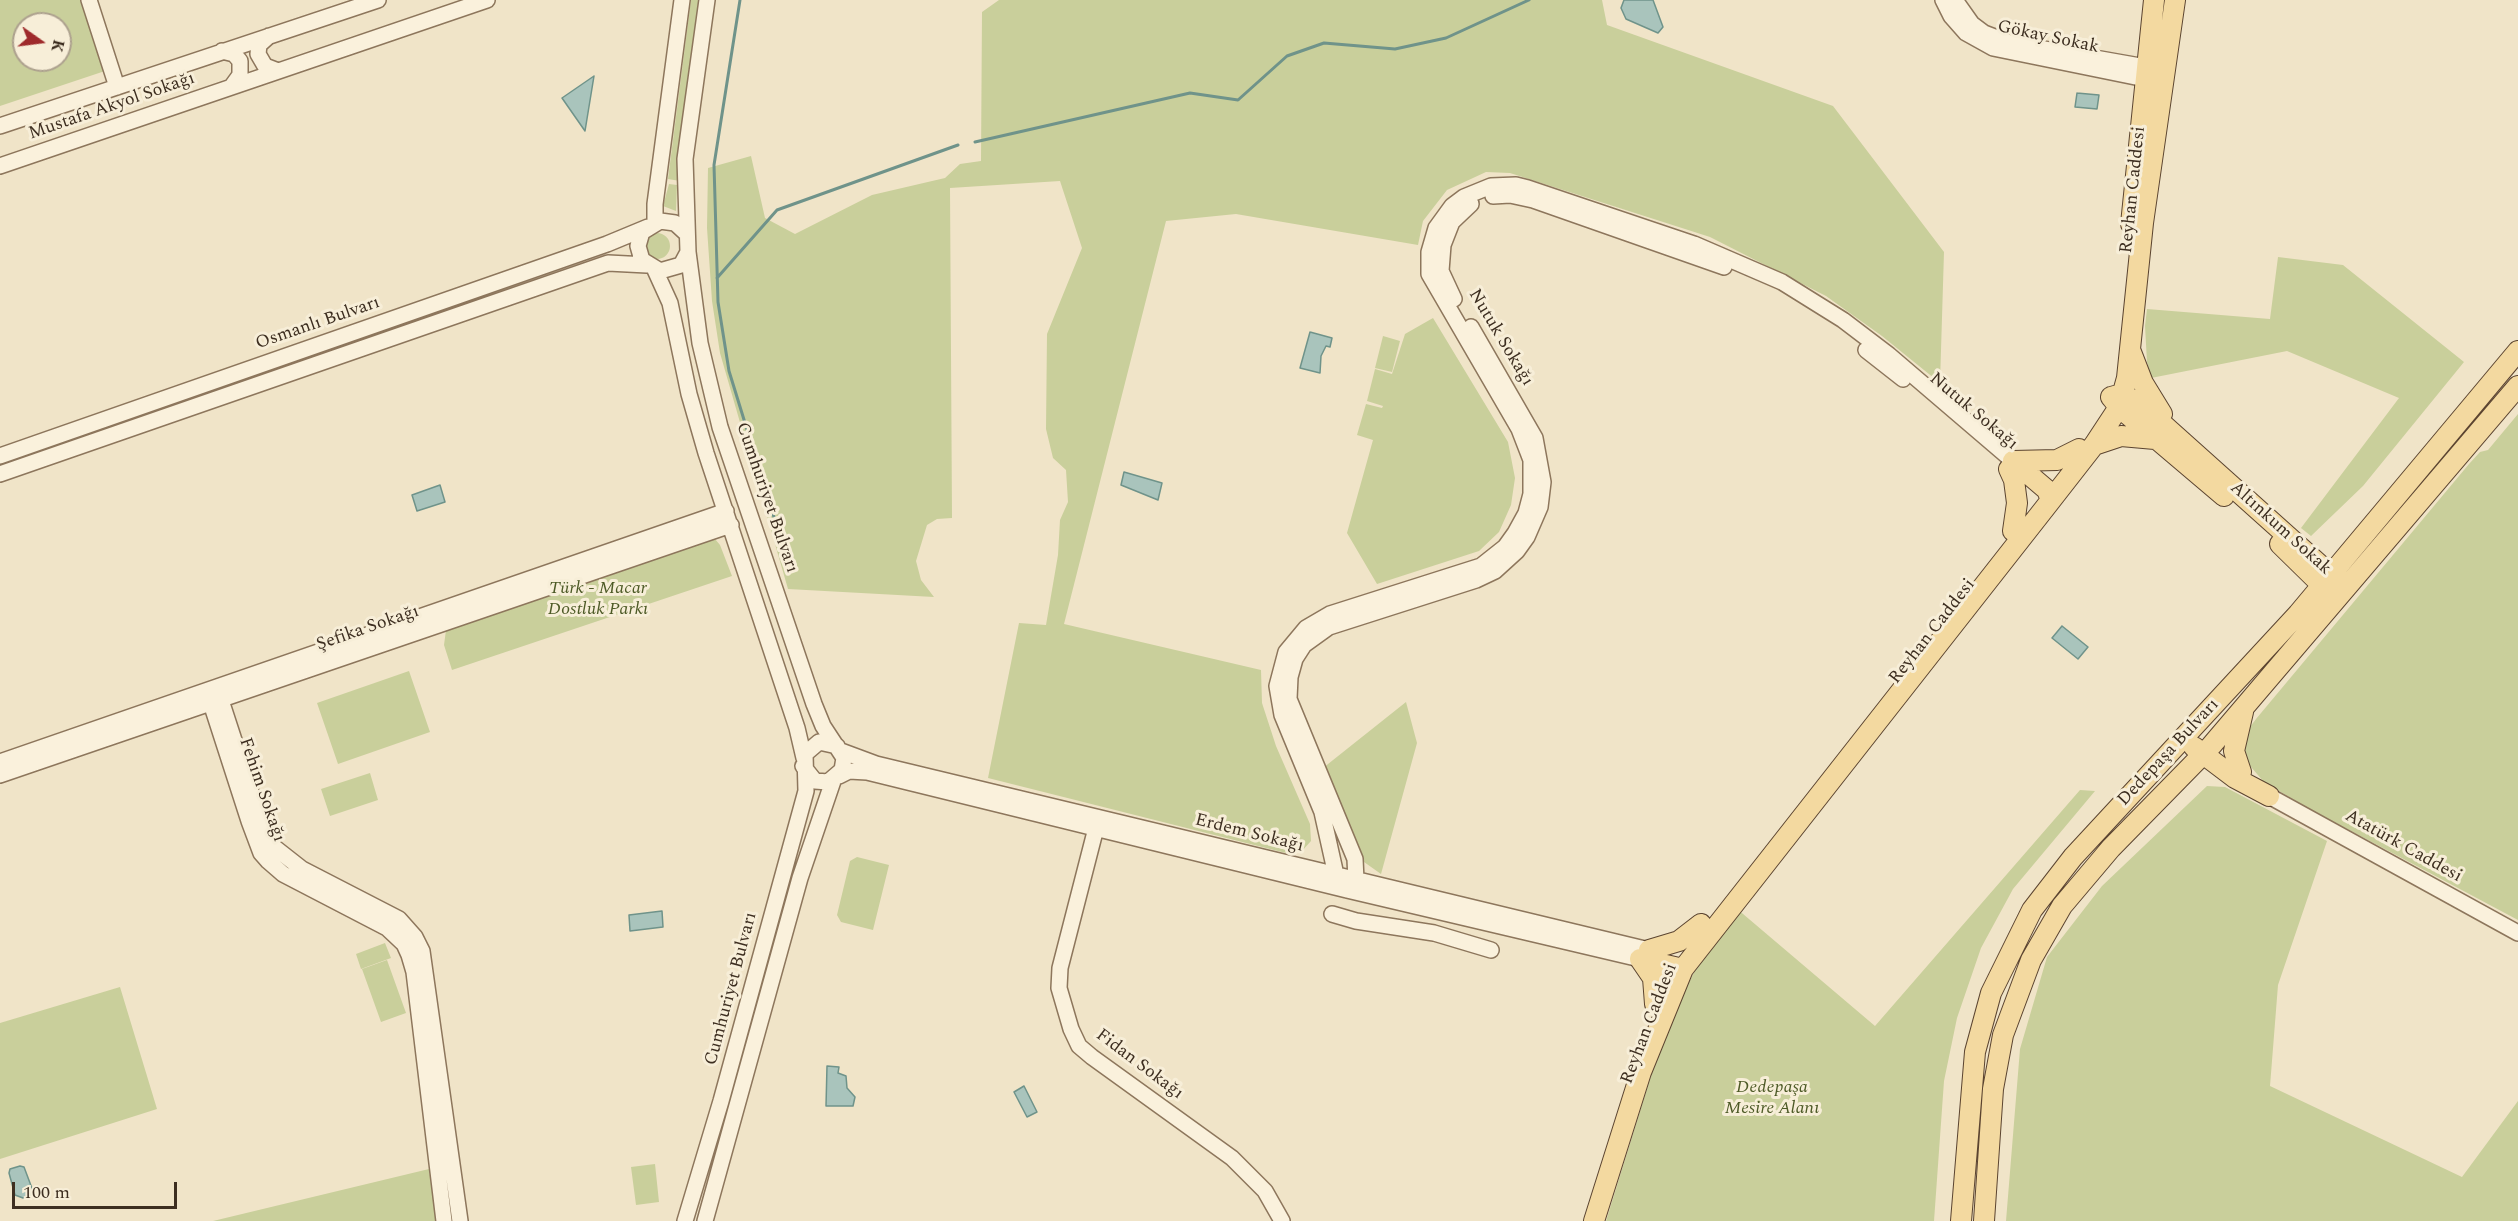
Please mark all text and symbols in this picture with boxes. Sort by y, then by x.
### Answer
north arrow [12,12,72,72]
street label: Gökay Sokak [1995,17,2101,59]
text: K [44,37,71,55]
street label: Mustafa Akyol Sokağı [26,68,198,146]
street label: Reyhan Caddesi [2117,125,2151,255]
street label: Nutuk Sokağı [1463,286,1537,390]
street label: Osmanlı Bulvarı [253,293,383,355]
street label: Nutuk Sokağı [1924,369,2022,455]
street label: Cumhuriyet Bulvarı [730,420,802,576]
street label: Altınkum Sokak [2225,478,2335,580]
street label: Reyhan Caddesi [1885,575,1981,689]
park label: Türk - Macar Dostluk Parkı [548,578,648,620]
street label: Şefika Sokağı [314,601,422,657]
street label: Dedepaşa Bulvarı [2114,695,2224,811]
street label: Fehim Sokağı [233,735,289,845]
street label: Atatürk Caddesi [2341,806,2465,888]
street label: Erdem Sokağı [1192,810,1306,858]
street label: Cumhuriyet Bulvarı [701,910,763,1068]
street label: Reyhan Caddesi [1617,961,1683,1087]
street label: Fidan Sokağı [1091,1025,1187,1105]
park label: Dedepaşa Mesire Alanı [1725,1077,1819,1120]
scale bar [15,1170,180,1208]
text: 100 m [23,1179,70,1206]

